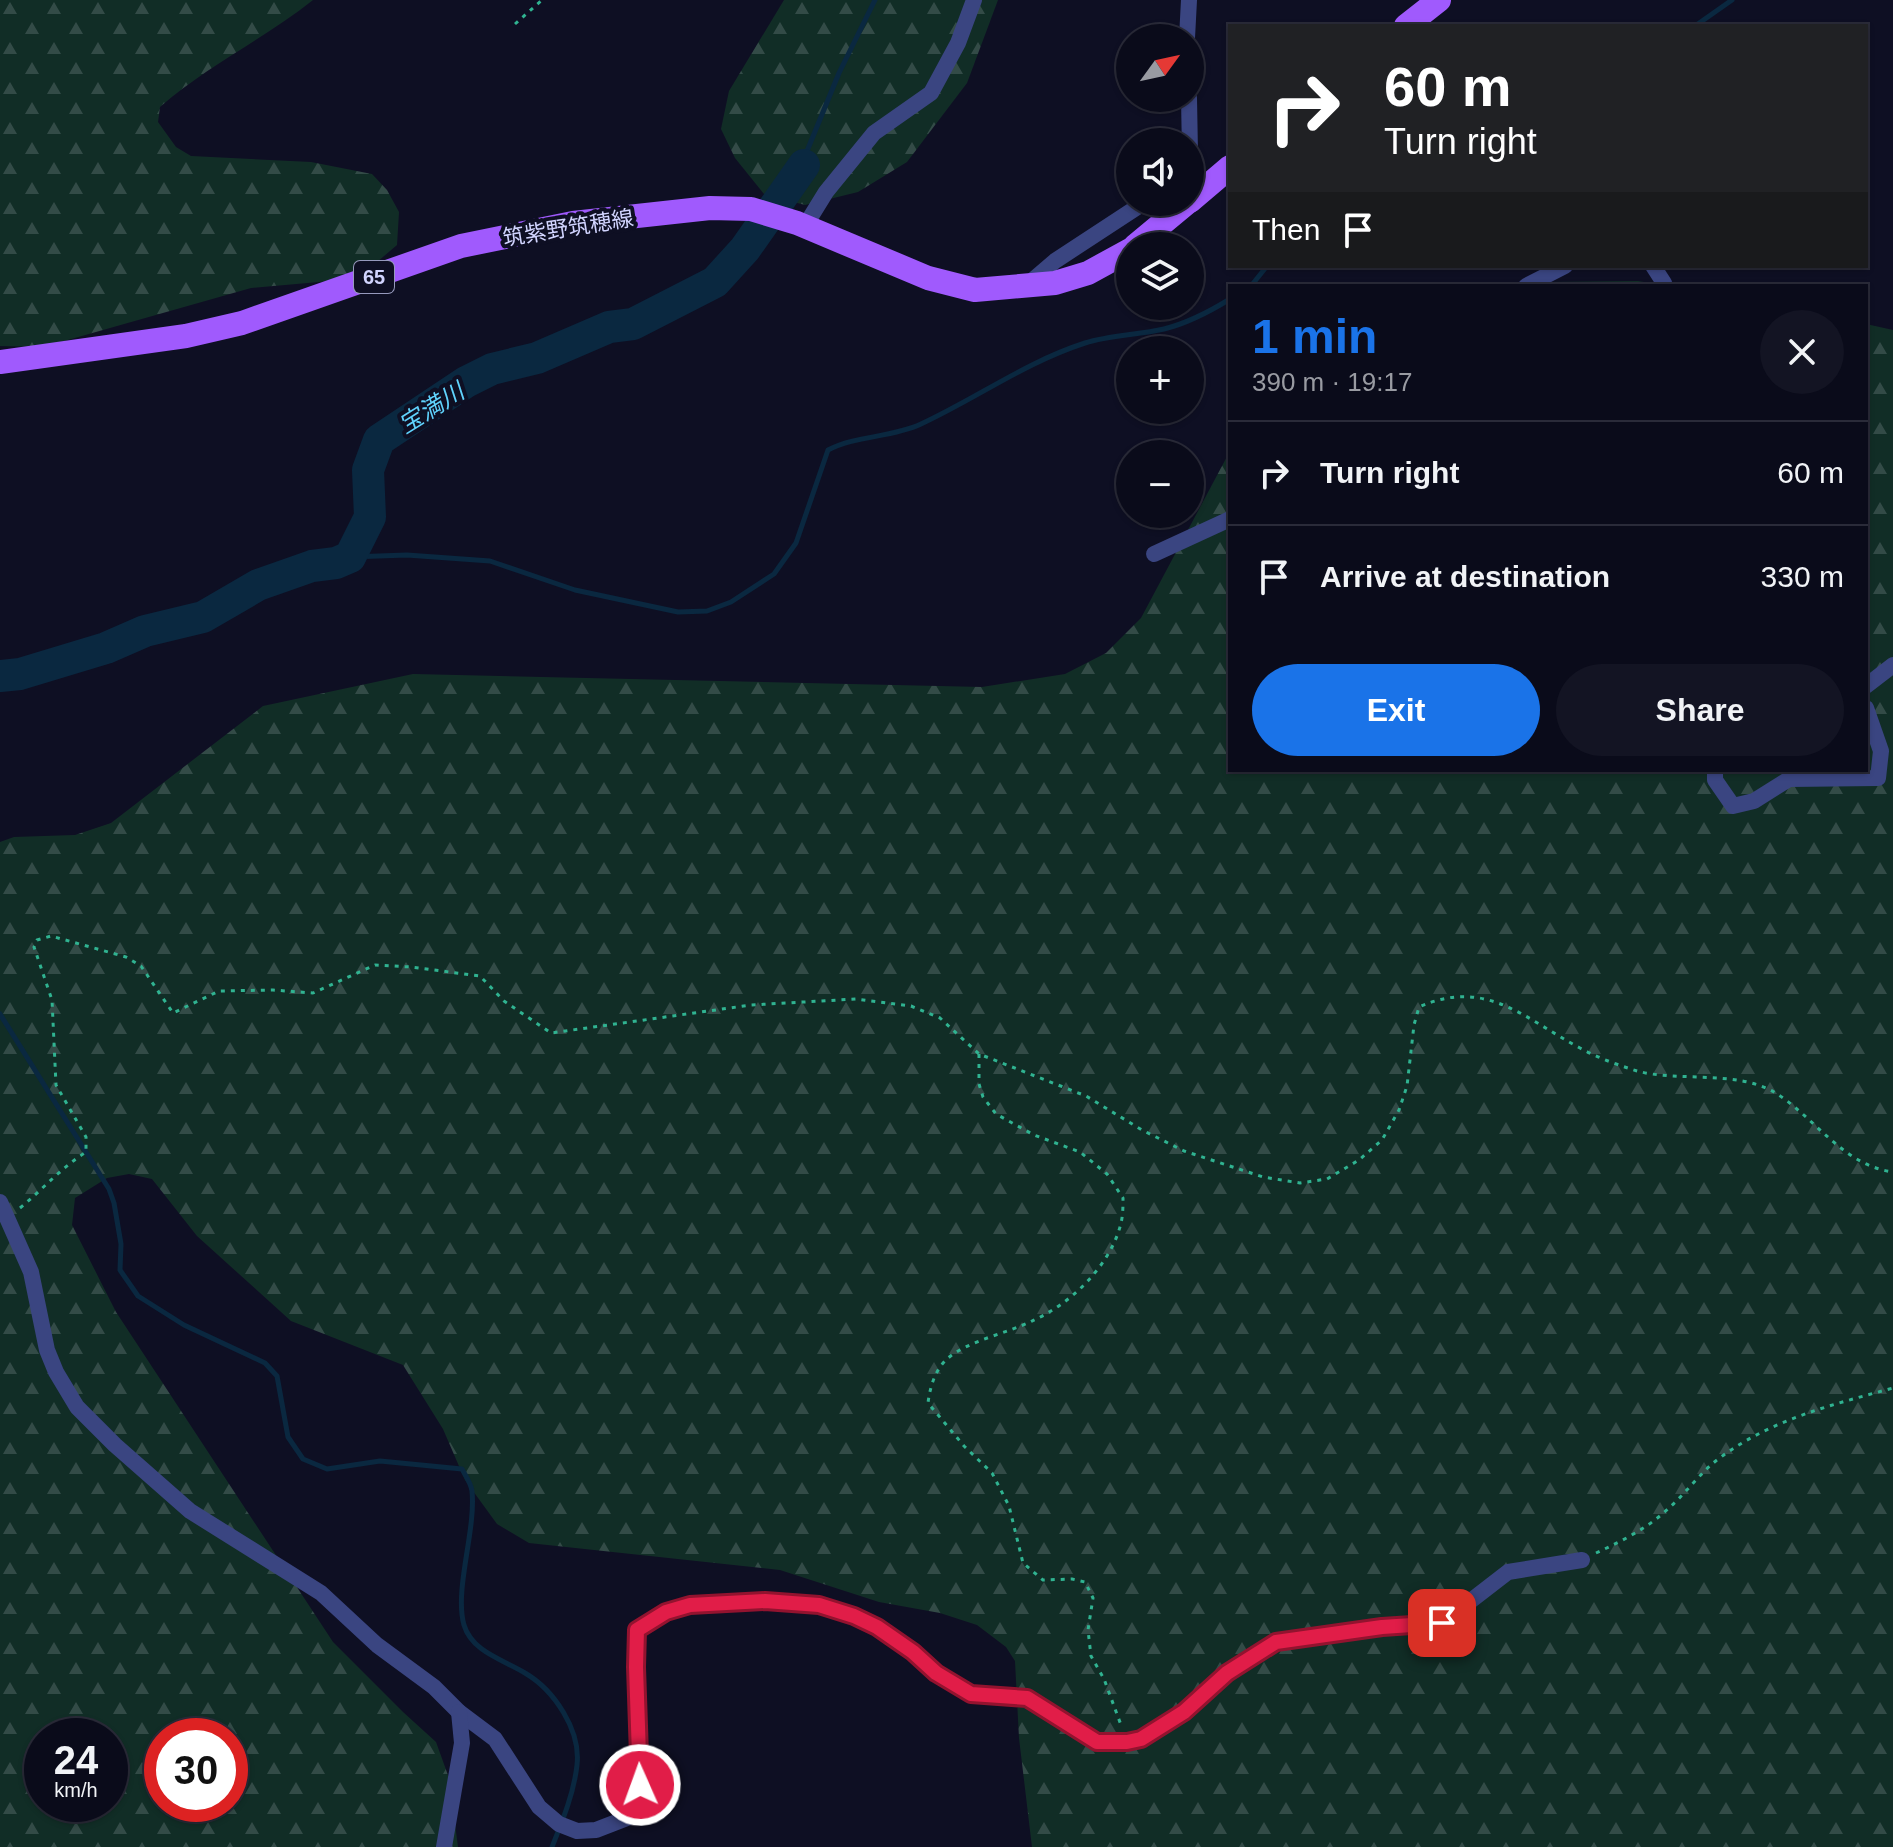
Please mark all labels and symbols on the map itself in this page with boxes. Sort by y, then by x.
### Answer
north arrow [1116,24,1204,112]
street label: 筑紫野筑穂線 [501,205,635,251]
road number: 65 [354,261,394,293]
water label: 宝満川 [393,376,471,439]
pin [1408,1589,1476,1657]
speed limit sign: 30 [144,1718,248,1822]
position arrow [598,1743,682,1827]

